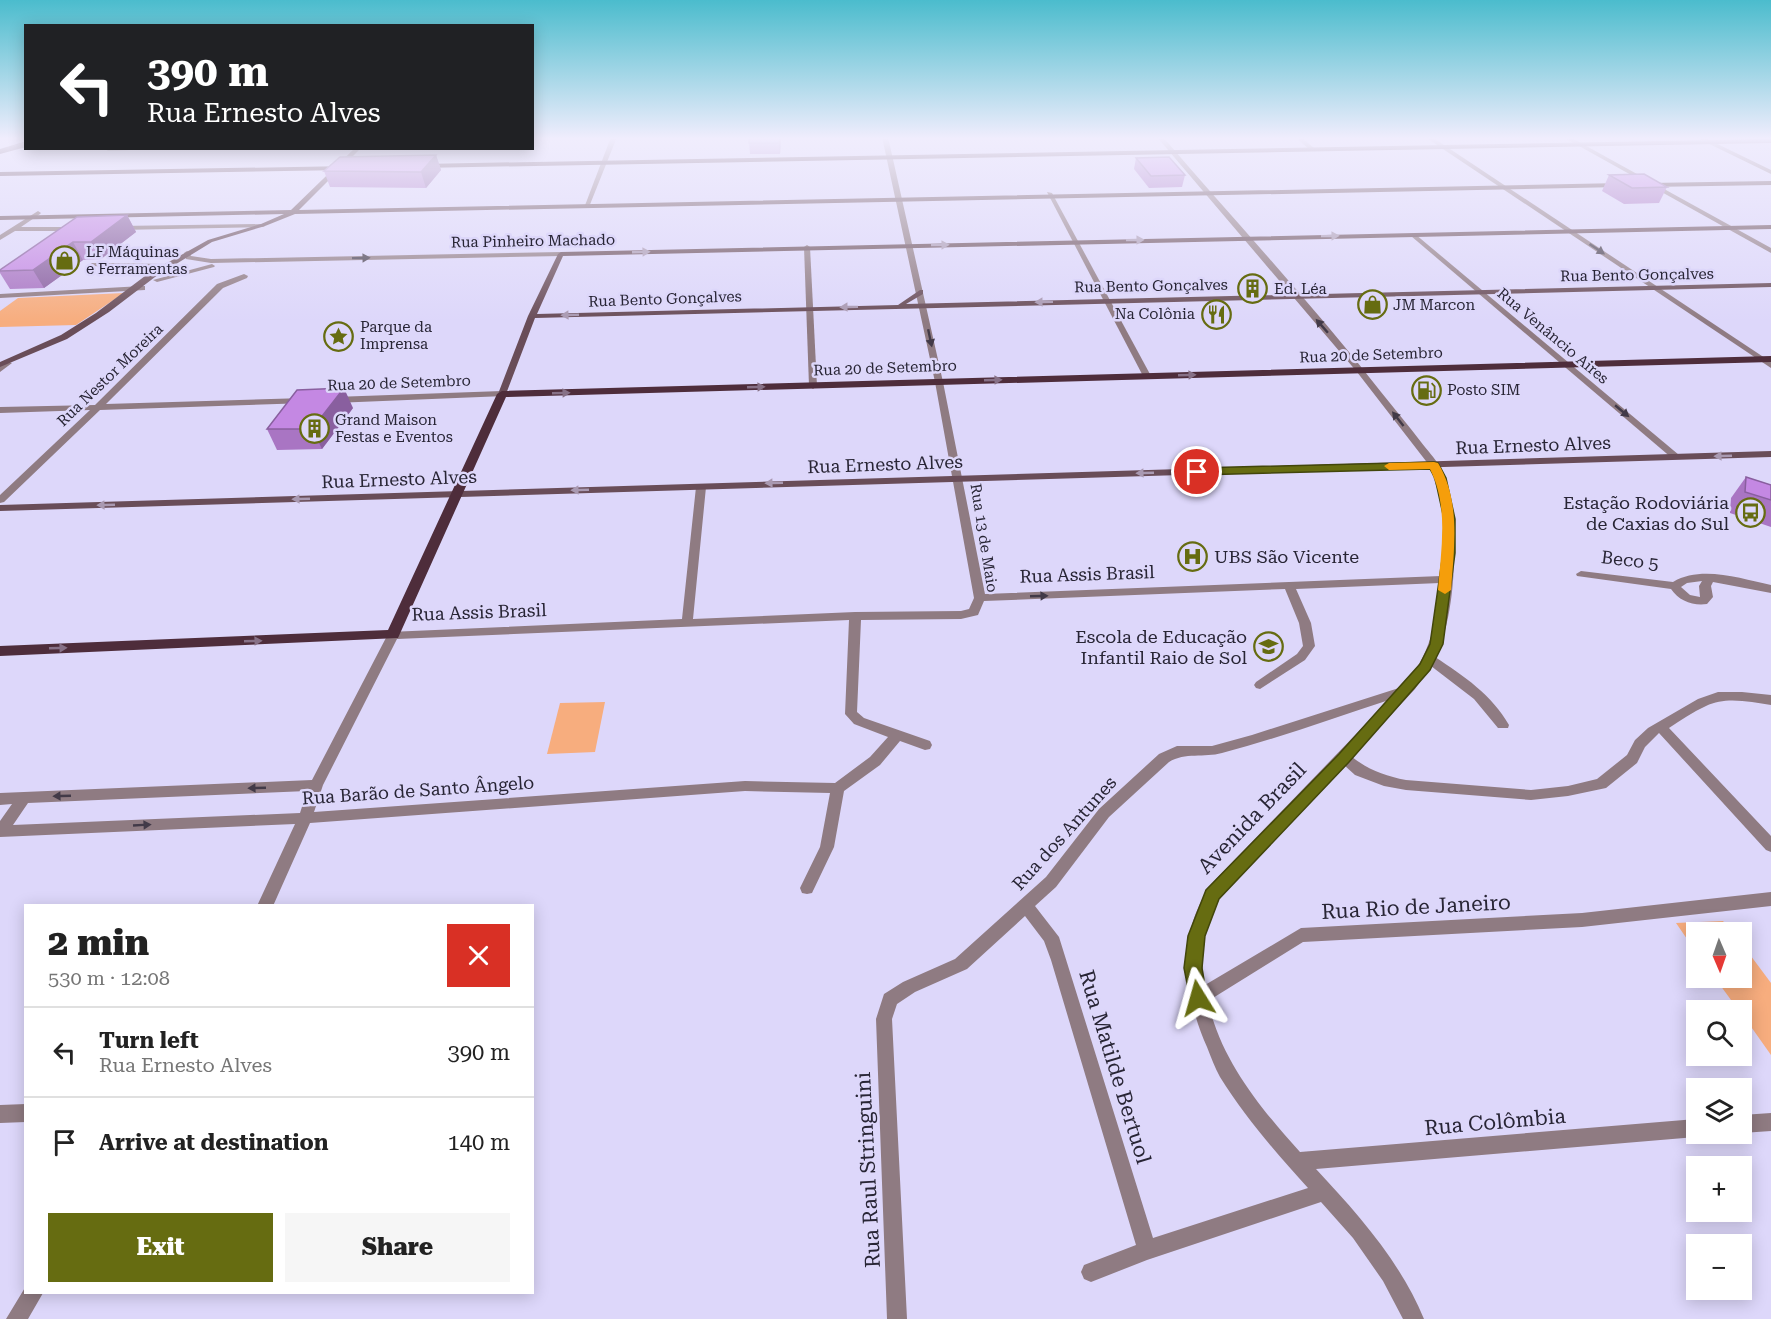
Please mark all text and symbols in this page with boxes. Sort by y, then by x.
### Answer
text: 390 m [147,47,269,96]
icon: left [48,48,126,126]
text: Rua Ernesto Alves [147,97,381,129]
street label: Rua Pinheiro Machado [451,231,615,251]
one-way arrow [1321,232,1340,241]
one-way arrow [1126,236,1145,245]
one-way arrow [931,240,950,249]
place label: LF Máquinas e Ferramentas [86,243,187,278]
one-way arrow [1588,243,1604,255]
shop icon: LF Máquinas e Ferramentas [49,245,81,277]
one-way arrow [631,247,650,257]
one-way arrow [351,253,370,263]
street label: Rua Bento Gonçalves [1560,265,1714,285]
building icon: Ed. Léa [1237,273,1269,305]
street label: Rua Bento Gonçalves [1074,276,1228,296]
place label: Ed. Léa [1274,280,1327,298]
street label: Rua Venâncio Aires [1494,284,1612,388]
street label: Rua Bento Gonçalves [588,287,742,311]
shop icon: JM Marcon [1356,289,1388,321]
place label: JM Marcon [1393,296,1475,314]
one-way arrow [1034,298,1053,307]
restaurant icon: Na Colônia [1200,298,1232,330]
one-way arrow [839,302,858,312]
place label: Na Colônia [1115,305,1195,323]
one-way arrow [561,310,580,320]
place label: Parque da Imprensa [360,318,432,353]
one-way arrow [1315,318,1328,334]
street label: Rua Nestor Moreira [53,320,167,430]
place icon: Parque da Imprensa [323,320,355,352]
one-way arrow [925,328,935,347]
street label: Rua 20 de Setembro [1299,344,1443,366]
street label: Rua 20 de Setembro [813,357,957,379]
one-way arrow [1178,370,1197,380]
street label: Rua 20 de Setembro [327,372,471,394]
fuel station icon: Posto SIM [1410,374,1442,406]
one-way arrow [983,375,1002,385]
place label: Posto SIM [1447,381,1520,399]
one-way arrow [746,382,765,392]
one-way arrow [551,388,570,397]
one-way arrow [1614,404,1630,417]
place label: Grand Maison Festas e Eventos [335,411,453,446]
one-way arrow [1392,411,1405,427]
building icon: Grand Maison Festas e Eventos [298,413,330,445]
street label: Rua Ernesto Alves [1455,432,1611,458]
pin [1171,446,1222,497]
street label: Rua Ernesto Alves [807,451,963,477]
one-way arrow [1714,451,1733,460]
icon: arrive [1180,455,1213,488]
street label: Rua Ernesto Alves [321,466,477,492]
one-way arrow [1135,468,1154,478]
one-way arrow [765,478,784,488]
street label: Rua 13 de Maio [967,482,1001,594]
one-way arrow [570,485,589,495]
place label: Estação Rodoviária de Caxias do Sul [1563,492,1729,534]
one-way arrow [291,494,310,503]
bus stop icon: Estação Rodoviária de Caxias do Sul [1734,496,1766,528]
one-way arrow [96,500,115,509]
hospital icon: UBS São Vicente [1177,540,1209,572]
place label: UBS São Vicente [1214,546,1359,567]
street label: Beco 5 [1600,546,1660,574]
street label: Rua Assis Brasil [1019,561,1155,587]
one-way arrow [1029,591,1048,600]
street label: Rua Assis Brasil [411,599,547,625]
place label: Escola de Educação Infantil Raio de Sol [1075,626,1247,668]
school or university icon: Escola de Educação Infantil Raio de Sol [1252,630,1284,662]
one-way arrow [244,636,263,645]
one-way arrow [49,644,68,653]
street label: Avenida Brasil [1193,757,1311,878]
street label: Rua Barão de Santo Ângelo [301,771,535,809]
street label: Rua dos Antunes [1007,772,1121,894]
one-way arrow [248,783,267,792]
one-way arrow [53,791,72,800]
one-way arrow [133,821,152,830]
street label: Rua Rio de Janeiro [1321,890,1511,924]
text: 2 min [48,922,149,964]
north arrow [1686,922,1752,988]
map controls [1686,922,1752,1300]
button: close [447,924,510,987]
text: 530 m · 12:08 [48,966,170,990]
position arrow [1166,966,1230,1030]
street label: Rua Matilde Bertuol [1074,967,1156,1167]
button: search [1686,1000,1752,1066]
text: Turn left [99,1028,199,1053]
icon: left [48,1036,81,1069]
text: 390 m [447,1040,510,1065]
text: Rua Ernesto Alves [99,1053,272,1077]
street label: Rua Raul Stringuini [851,1071,885,1269]
button: layers [1686,1078,1752,1144]
street label: Rua Colômbia [1423,1104,1567,1140]
icon: arrive [48,1126,81,1159]
text: Arrive at destination [99,1130,328,1155]
text: 140 m [447,1130,510,1155]
button: + [1686,1156,1752,1222]
button: Exit [48,1213,273,1282]
button: Share [285,1213,510,1282]
button: − [1686,1234,1752,1300]

